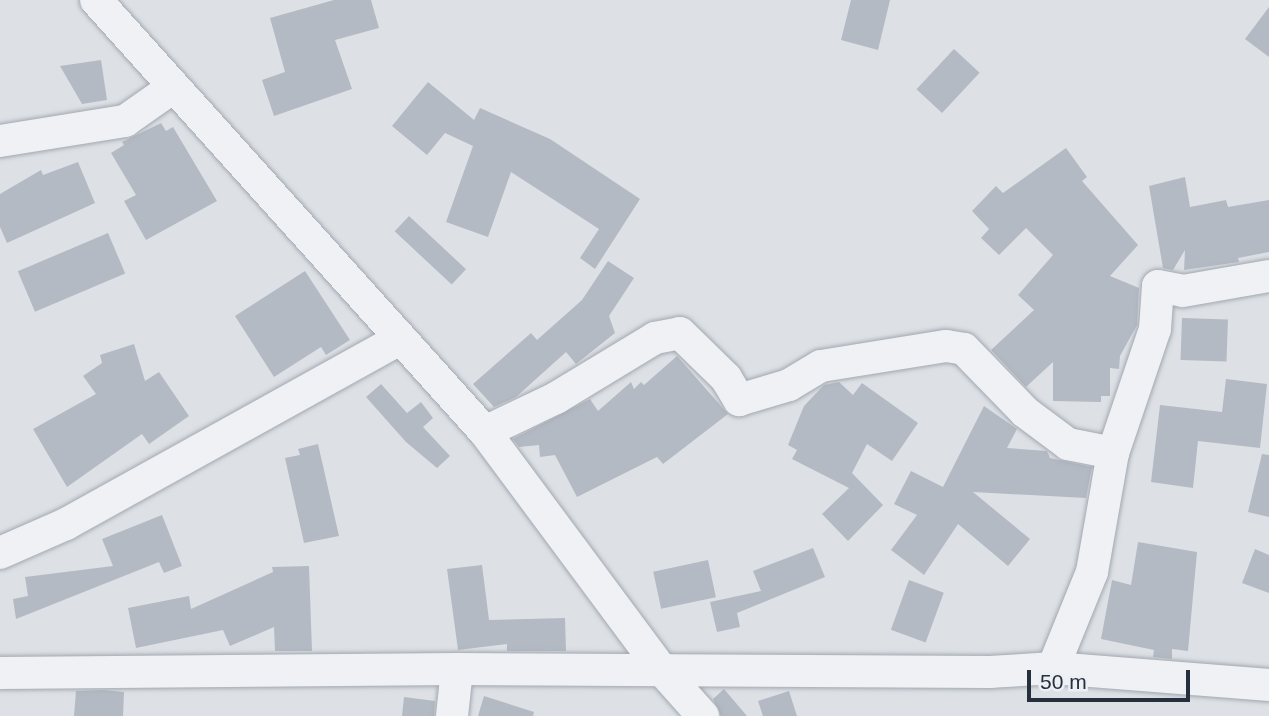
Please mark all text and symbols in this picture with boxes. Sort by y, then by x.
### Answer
scale bar [1031,656,1194,700]
text: 50 m [1040,670,1087,693]

